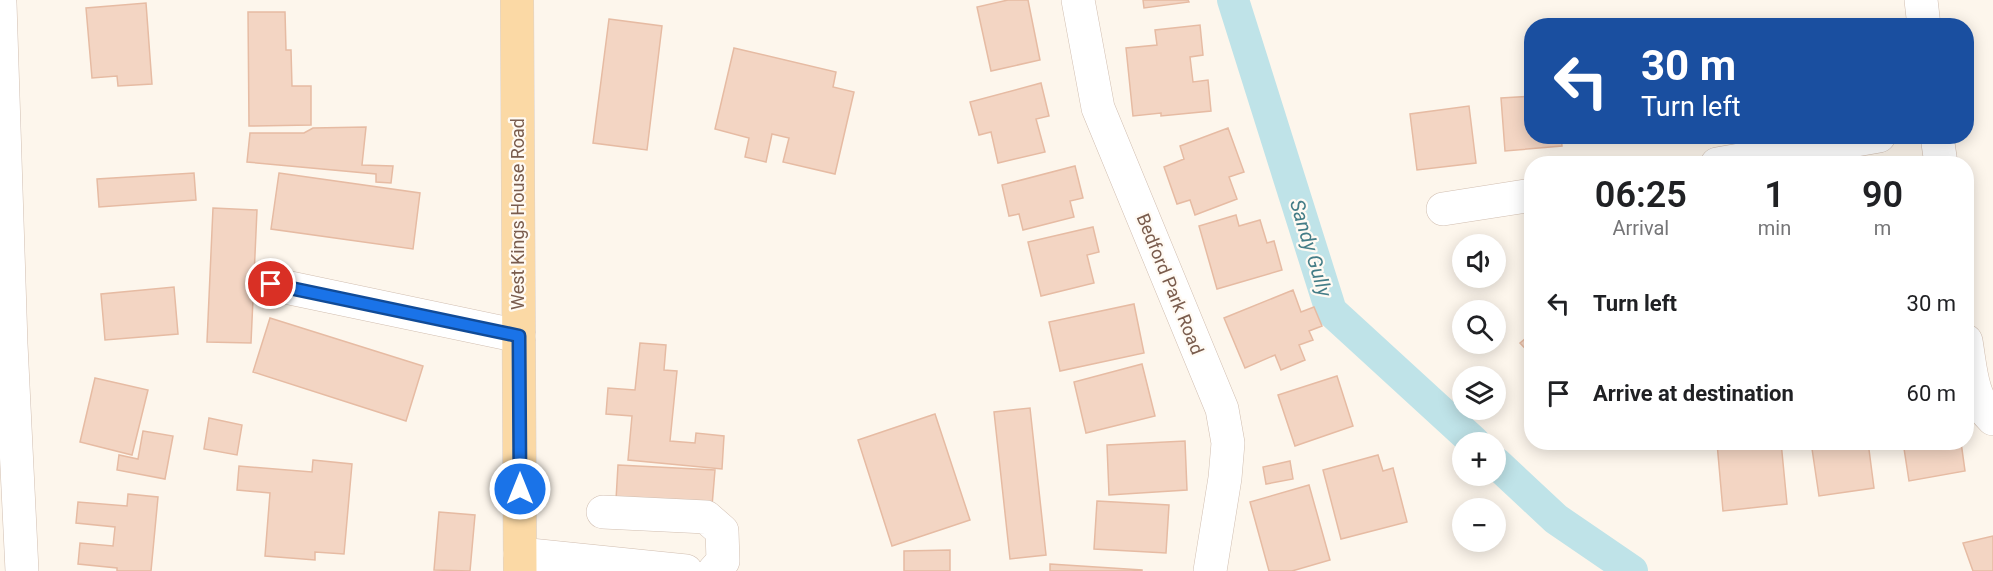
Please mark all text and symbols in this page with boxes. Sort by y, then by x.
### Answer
text: 30 m [1641,41,1736,90]
icon: left [1542,42,1620,120]
text: Turn left [1641,91,1741,123]
street label: West Kings House Road [507,118,528,310]
text: 06:25 [1595,174,1687,216]
text: 1 [1764,174,1785,216]
text: 90 [1862,174,1903,216]
water label: Sandy Gully [1285,197,1337,300]
street label: Bedford Park Road [1133,210,1208,357]
text: Arrival [1612,216,1669,240]
text: min [1758,216,1791,240]
text: m [1874,216,1891,240]
map controls [1452,234,1506,552]
button: sound [1452,234,1506,288]
pin [245,258,296,309]
icon: arrive [254,267,287,300]
icon: left [1542,287,1575,320]
text: Turn left [1593,291,1677,316]
text: 30 m [1907,291,1956,316]
button: search [1452,300,1506,354]
button: layers [1452,366,1506,420]
icon: arrive [1542,377,1575,410]
text: Arrive at destination [1593,381,1794,406]
text: 60 m [1907,381,1956,406]
button: + [1452,432,1506,486]
position arrow [488,457,552,521]
button: − [1452,498,1506,552]

